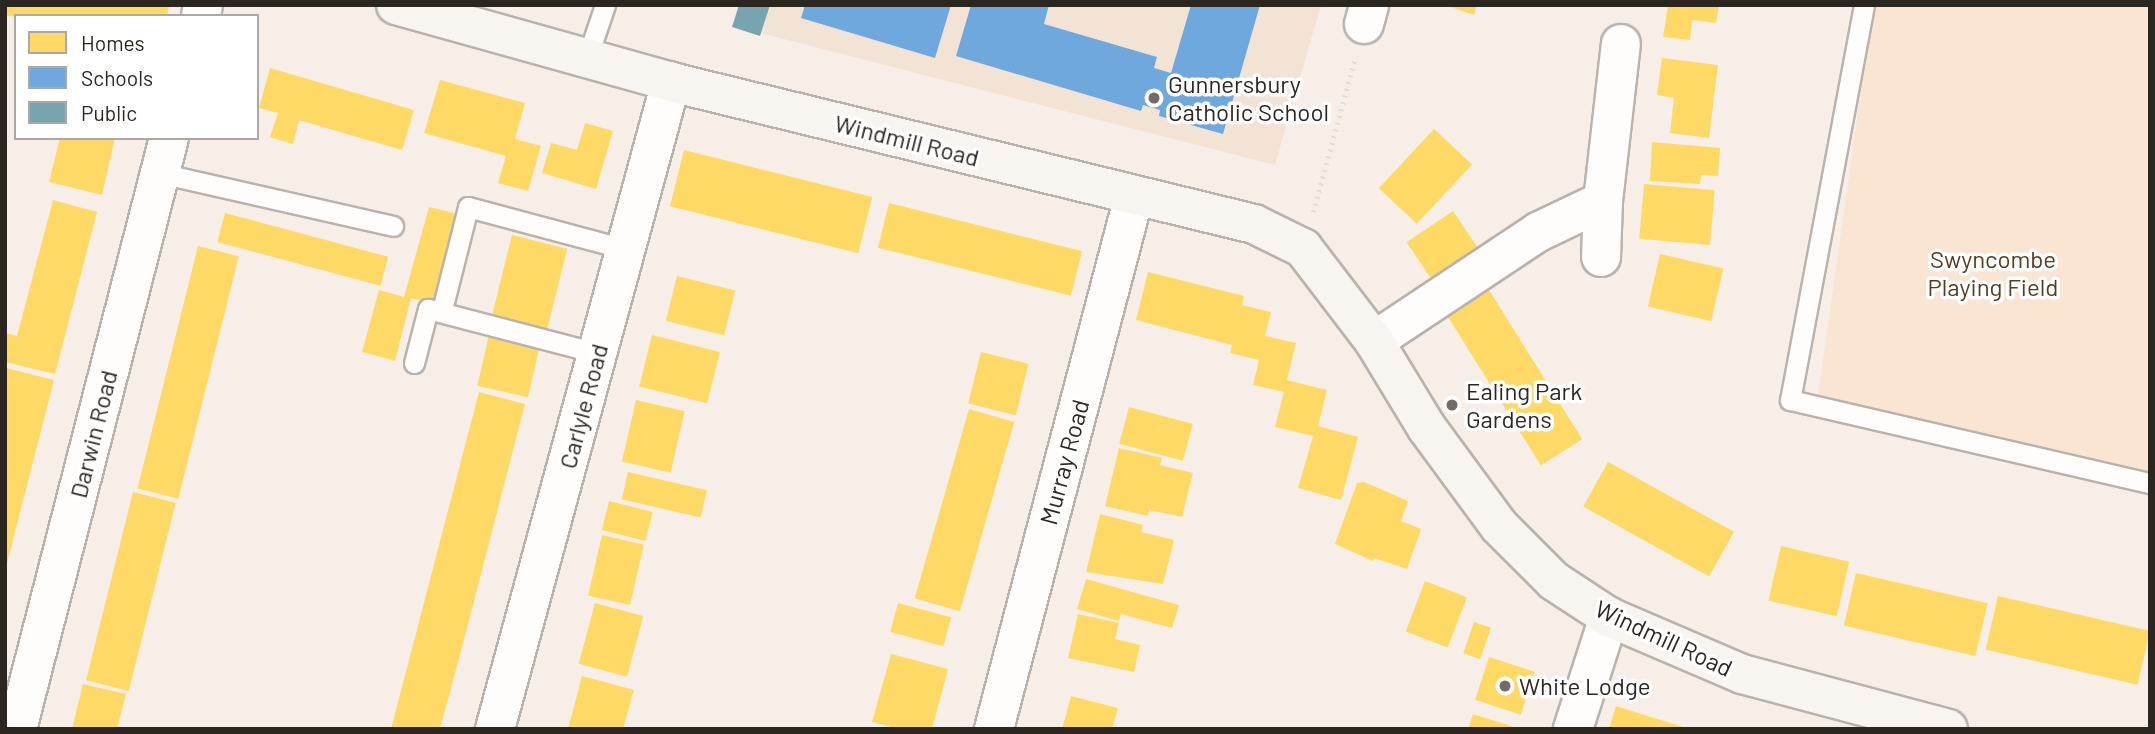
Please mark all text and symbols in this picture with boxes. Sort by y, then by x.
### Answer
legend [14,14,259,140]
text: Homes [81,30,145,55]
text: Schools [81,65,153,90]
place label: Gunnersbury Catholic School [1168,70,1329,126]
marker: Gunnersbury Catholic School [1146,90,1162,106]
text: Public [81,100,137,125]
street label: Windmill Road [832,108,982,172]
park label: Swyncombe Playing Field [1928,245,2058,301]
street label: Carlyle Road [553,340,613,472]
street label: Darwin Road [63,367,123,501]
place label: Ealing Park Gardens [1466,377,1582,433]
street label: Murray Road [1033,396,1095,528]
marker: Ealing Park Gardens [1444,397,1460,413]
street label: Windmill Road [1591,594,1737,682]
place label: White Lodge [1519,672,1651,700]
marker: White Lodge [1497,678,1513,694]

